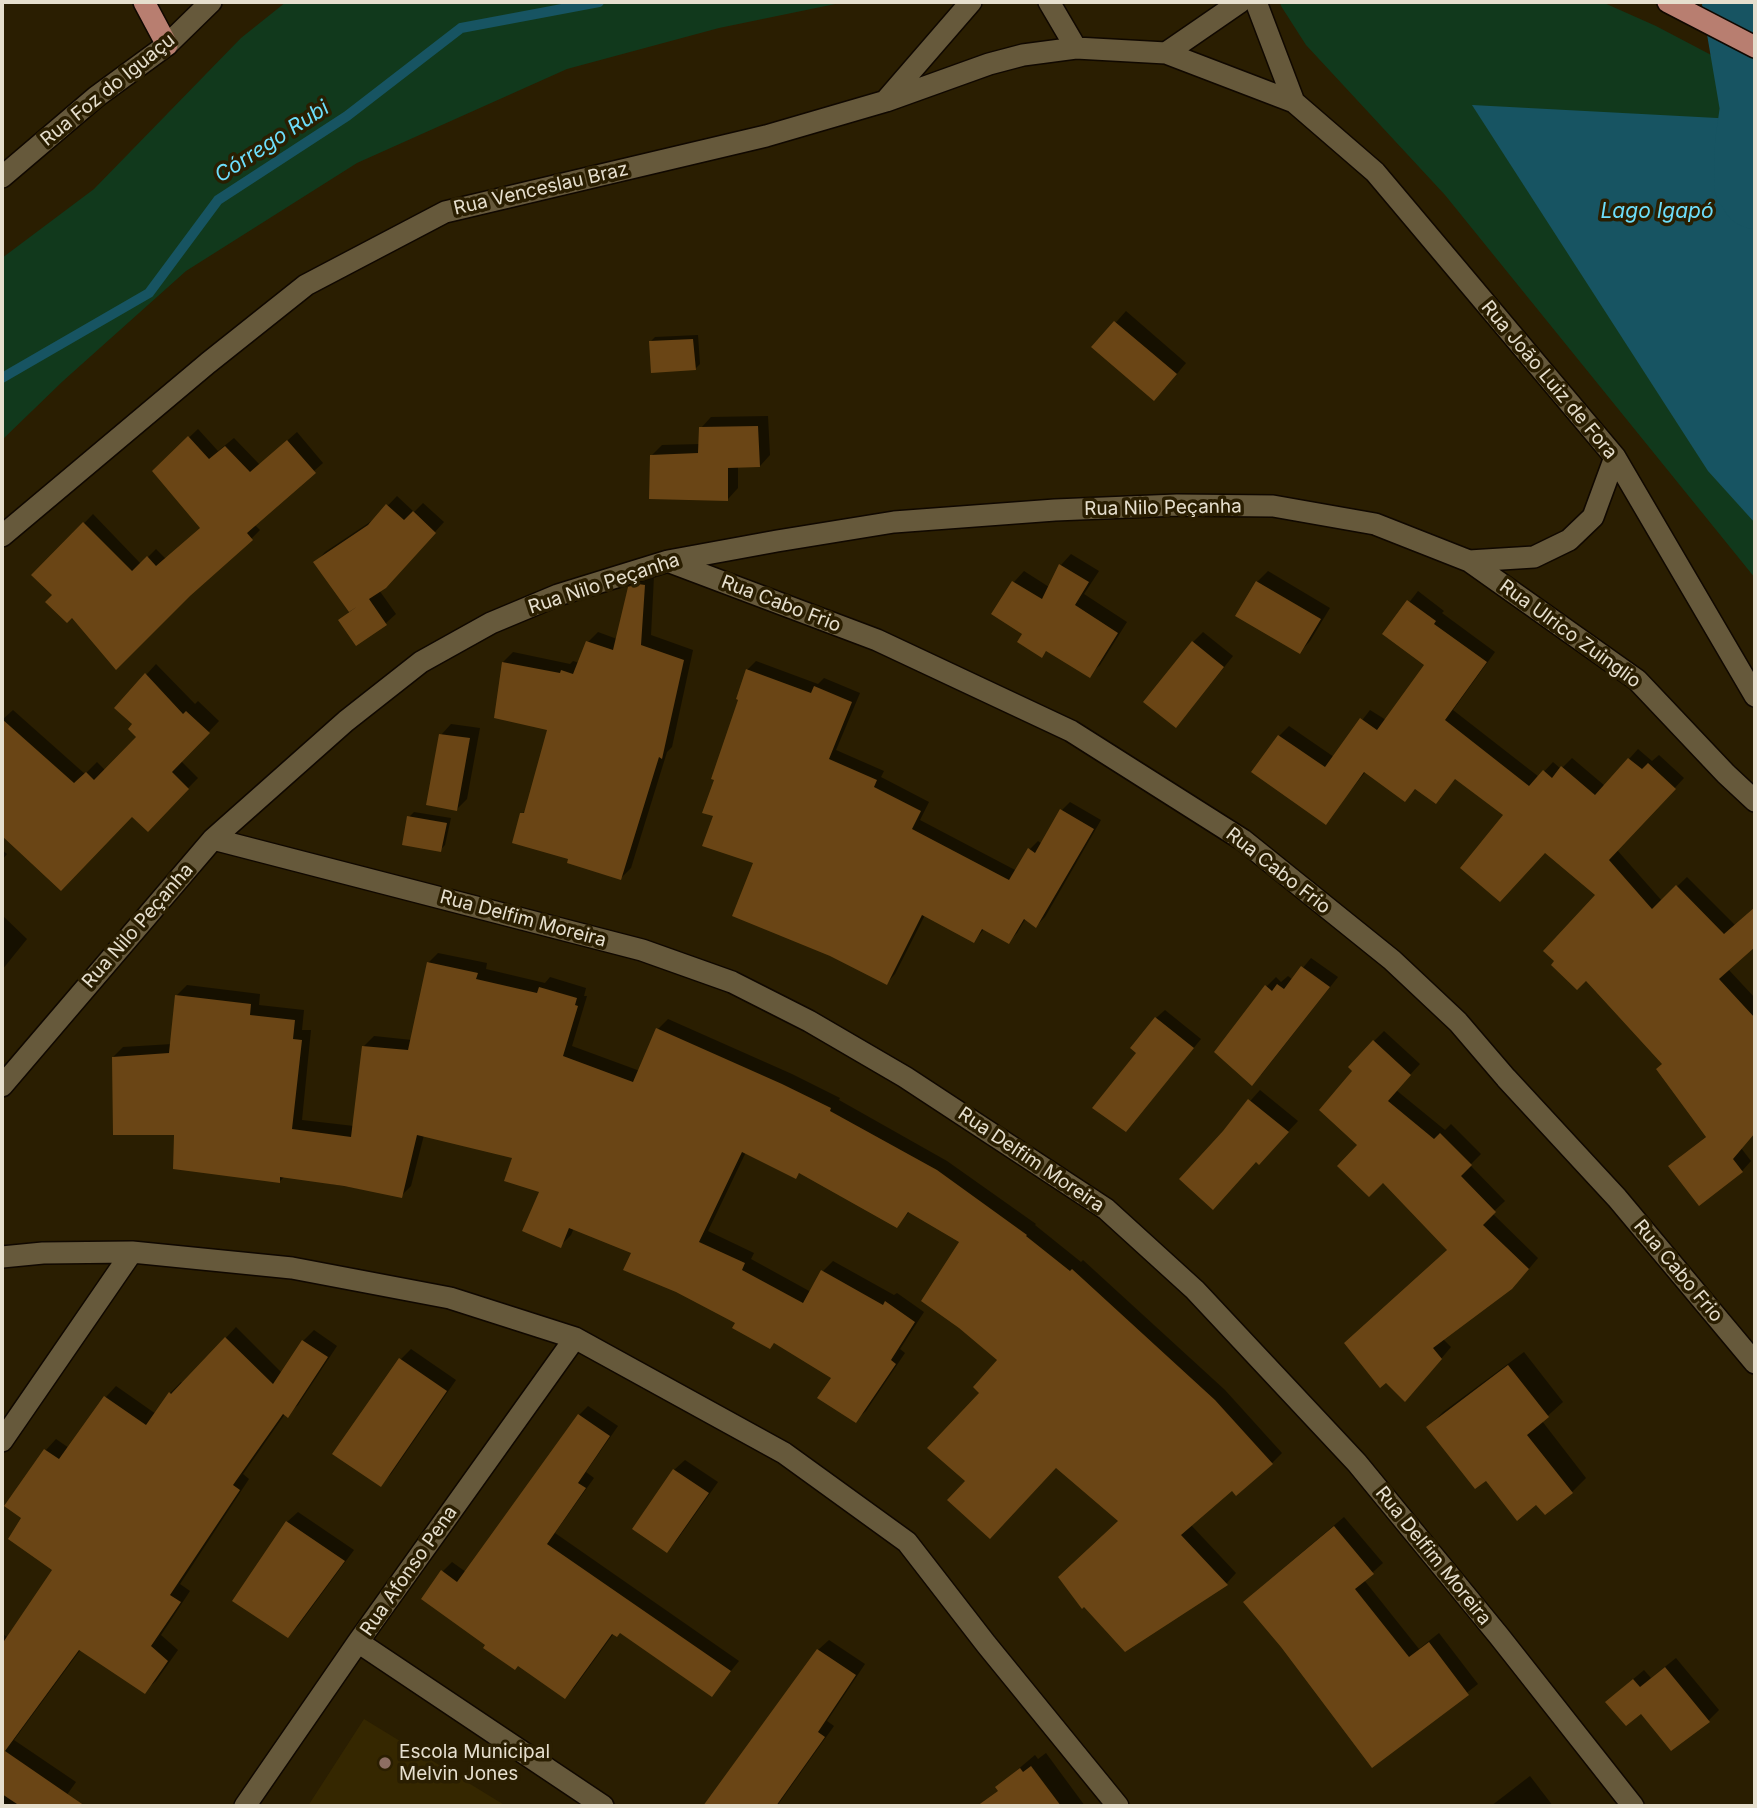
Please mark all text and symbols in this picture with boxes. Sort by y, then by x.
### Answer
street label: Rua Foz do Iguaçu [36,29,180,151]
water label: Córrego Rubi [210,96,334,188]
street label: Rua Venceslau Braz [451,158,631,220]
water label: Lago Igapó [1600,199,1714,225]
street label: Rua João Luiz de Fora [1476,296,1622,464]
street label: Rua Nilo Peçanha [1084,495,1242,521]
street label: Rua Nilo Peçanha [525,549,683,619]
street label: Rua Cabo Frio [718,571,844,637]
street label: Rua Ulrico Zuinglio [1495,575,1645,693]
street label: Rua Cabo Frio [1221,823,1335,919]
street label: Rua Nilo Peçanha [78,859,198,993]
street label: Rua Delfim Moreira [437,886,609,952]
street label: Rua Delfim Moreira [954,1103,1108,1217]
street label: Rua Cabo Frio [1629,1215,1727,1327]
street label: Rua Delfim Moreira [1370,1482,1496,1630]
street label: Rua Afonso Pena [356,1502,462,1640]
place label: Escola Municipal Melvin Jones [399,1741,550,1785]
marker: Escola Municipal Melvin Jones [377,1755,393,1771]

